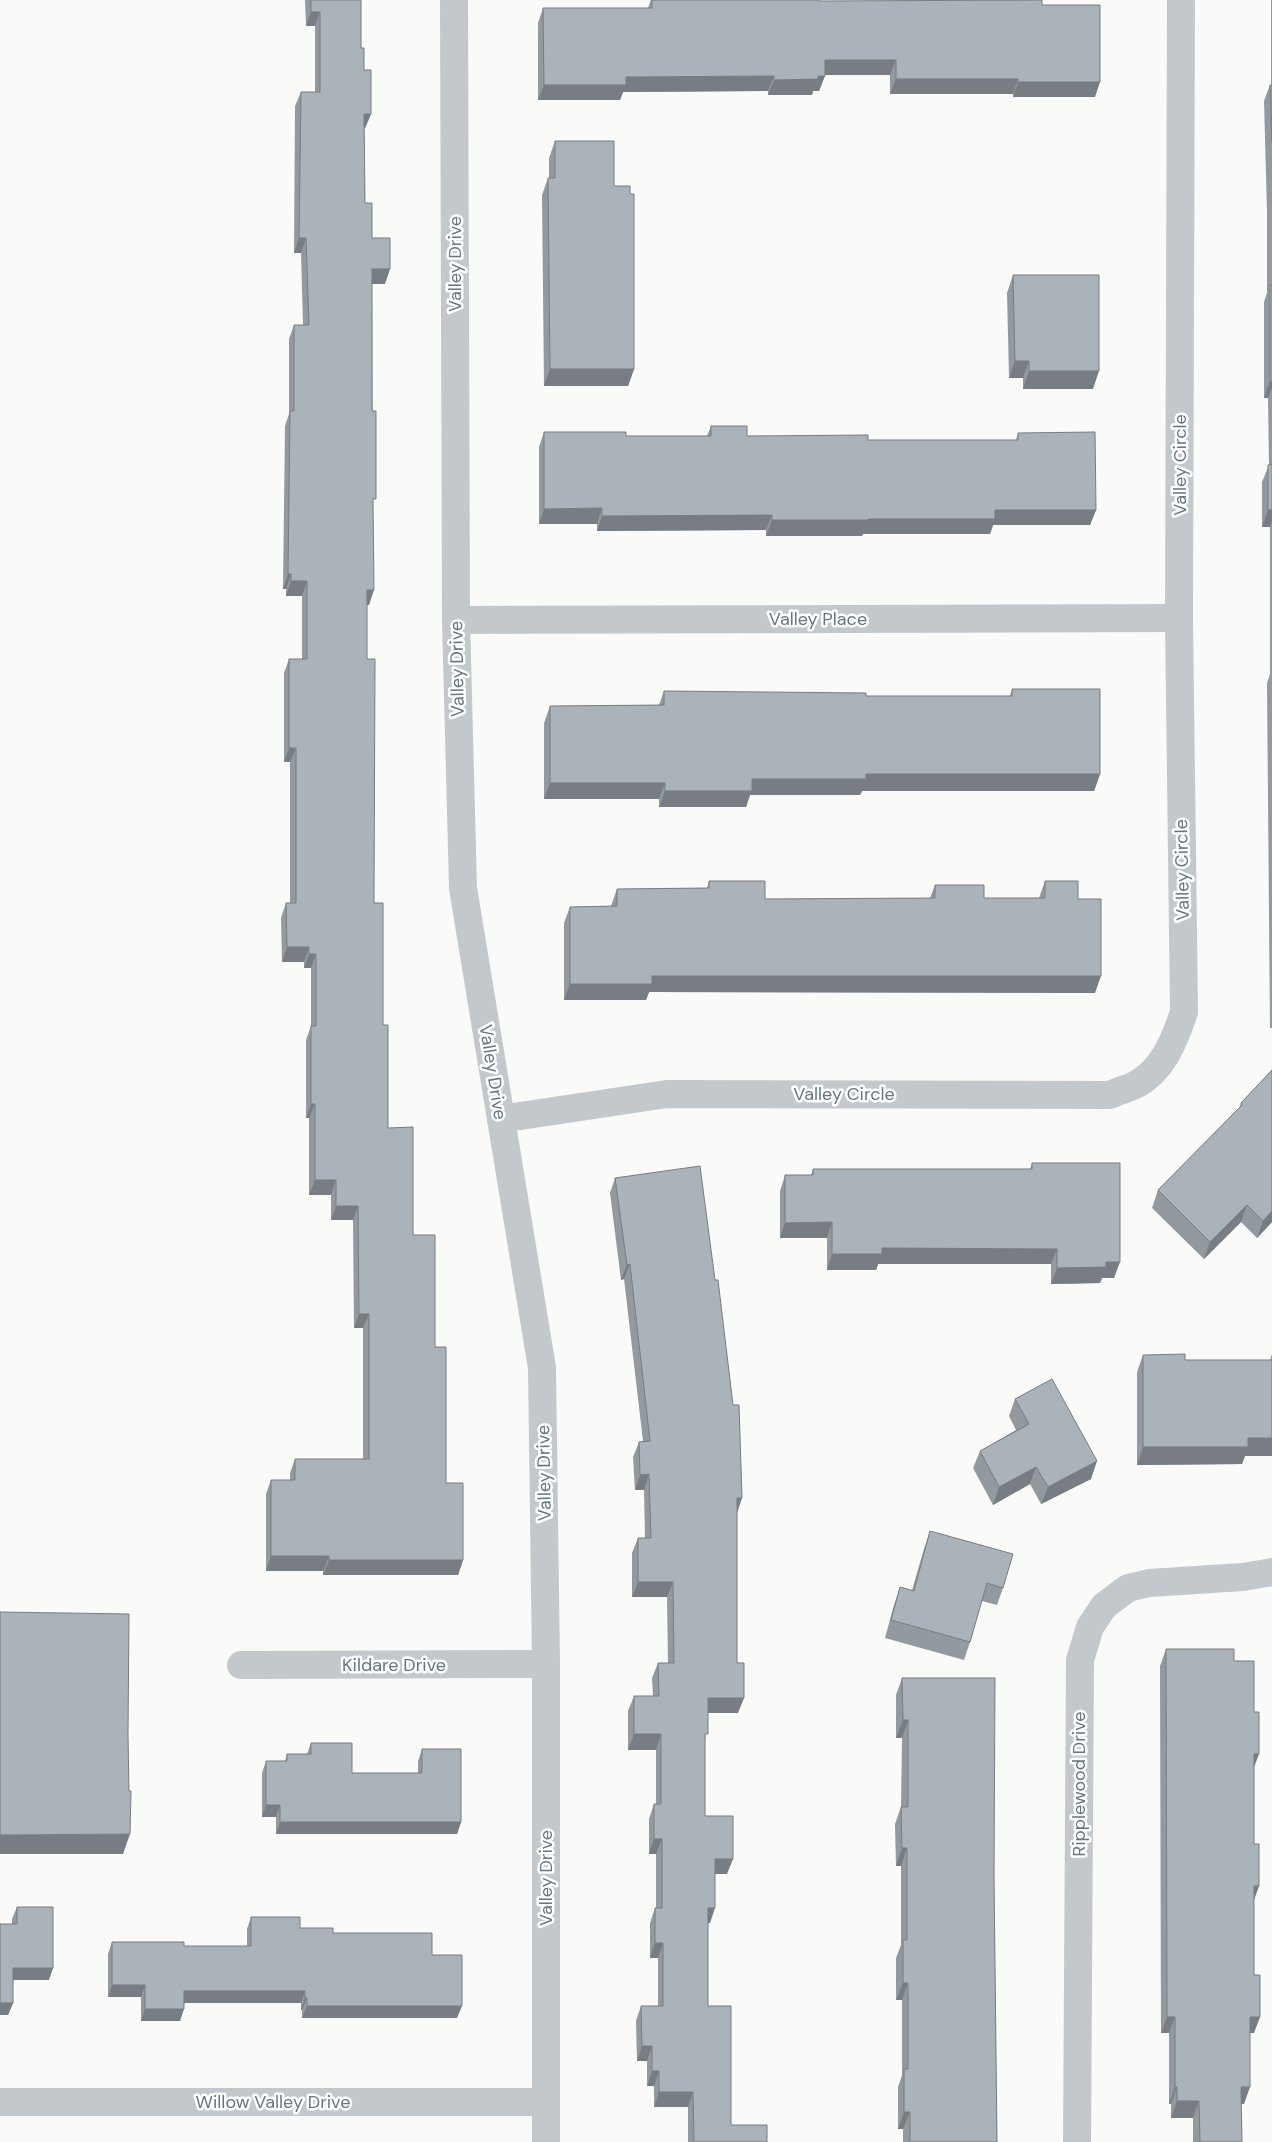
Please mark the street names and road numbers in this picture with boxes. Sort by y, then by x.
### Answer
street label: Valley Drive [443,216,467,312]
street label: Valley Circle [1168,414,1192,516]
street label: Valley Place [769,607,867,631]
street label: Valley Drive [444,621,470,717]
street label: Valley Circle [1169,819,1195,921]
street label: Valley Drive [474,1023,512,1121]
street label: Valley Circle [793,1082,895,1106]
street label: Valley Drive [531,1425,557,1521]
street label: Kildare Drive [342,1653,446,1677]
street label: Ripplewood Drive [1067,1712,1091,1856]
street label: Valley Drive [534,1830,558,1926]
street label: Willow Valley Drive [196,2090,350,2114]

